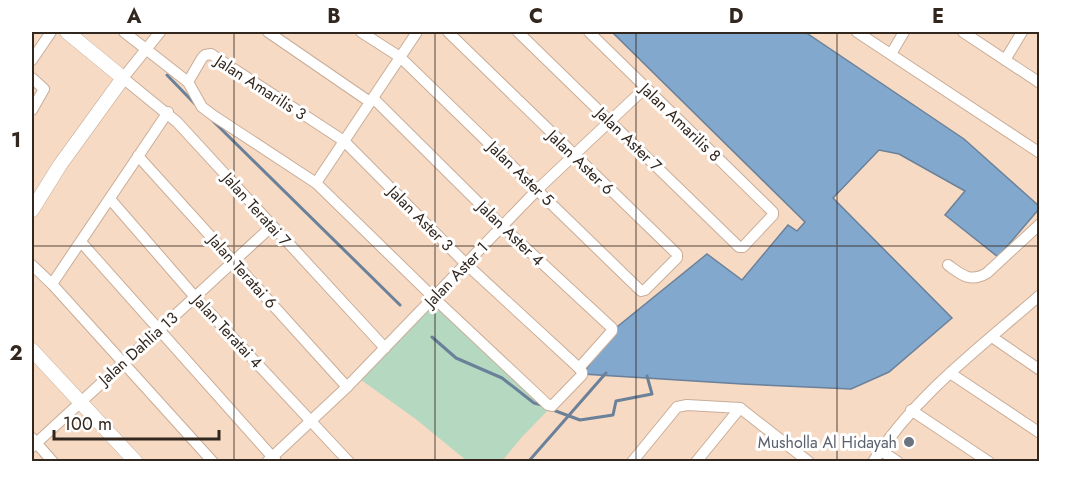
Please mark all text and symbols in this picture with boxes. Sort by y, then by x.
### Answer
text: A [126,2,142,31]
text: B [327,2,341,31]
text: C [529,2,543,31]
text: D [729,2,743,31]
text: E [932,2,944,31]
street label: Jalan Amarilis 3 [209,48,311,126]
street label: Jalan Amarilis 8 [634,76,726,167]
street label: Jalan Aster 7 [589,101,667,177]
street label: Jalan Aster 6 [541,123,619,200]
text: 1 [11,126,21,155]
street label: Jalan Aster 5 [481,134,559,211]
street label: Jalan Teratai 7 [216,166,296,252]
street label: Jalan Aster 3 [381,179,459,256]
street label: Jalan Aster 4 [471,194,549,271]
street label: Jalan Teratai 6 [202,228,282,314]
street label: Jalan Aster 1 [418,237,493,314]
street label: Jalan Teratai 4 [186,288,268,373]
street label: Jalan Dahlia 13 [92,306,183,392]
text: 2 [9,339,23,368]
scale bar [54,403,219,441]
text: 100 m [63,411,112,437]
place label: Musholla Al Hidayah [758,431,897,454]
marker: Musholla Al Hidayah [902,435,916,449]

